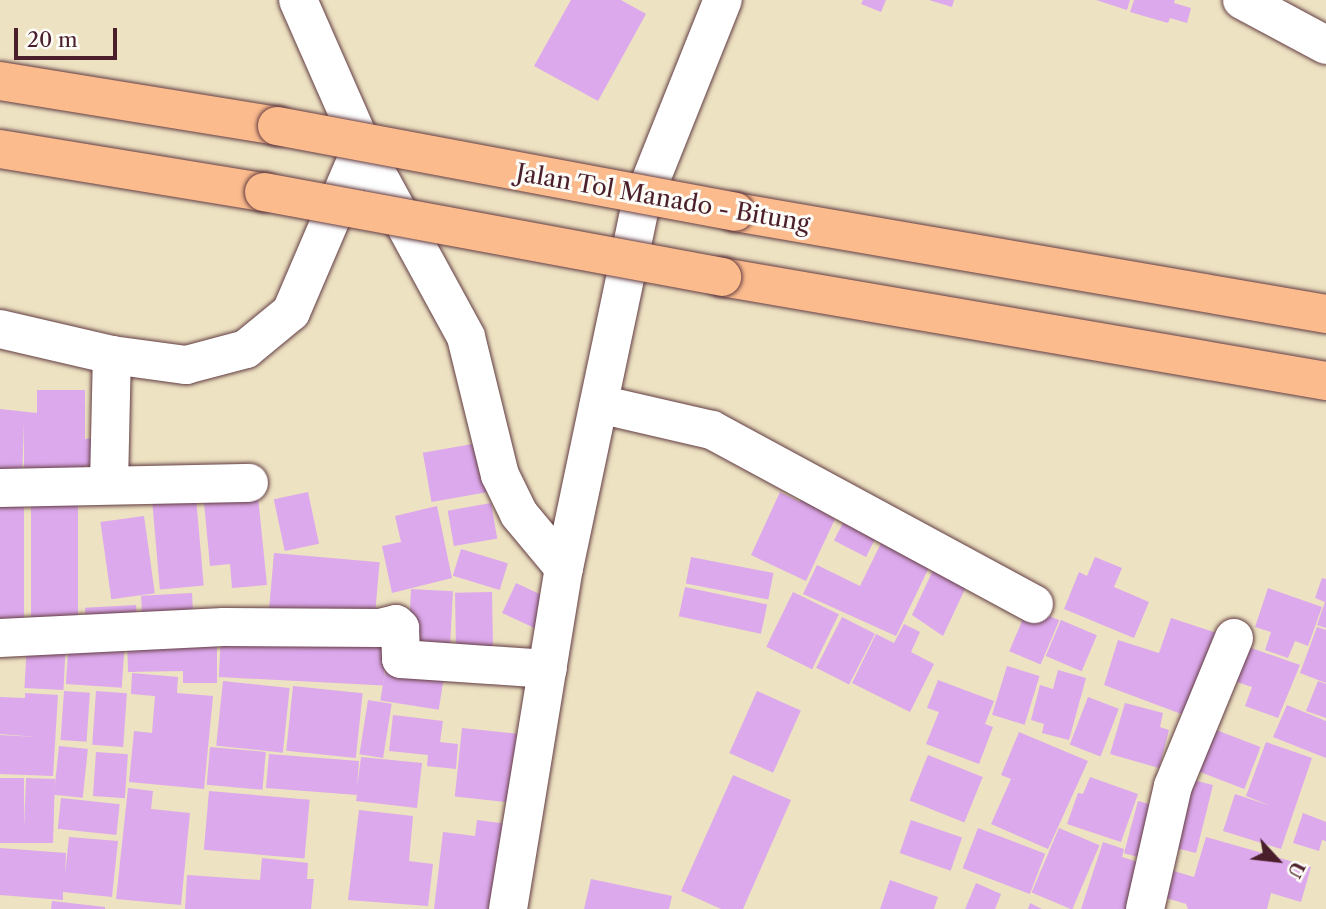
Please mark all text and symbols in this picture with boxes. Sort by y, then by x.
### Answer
scale bar [18,14,121,58]
text: 20 m [27,27,78,52]
street label: Jalan Tol Manado - Bitung [514,158,812,238]
north arrow [1242,825,1312,895]
text: U [1282,858,1310,882]

